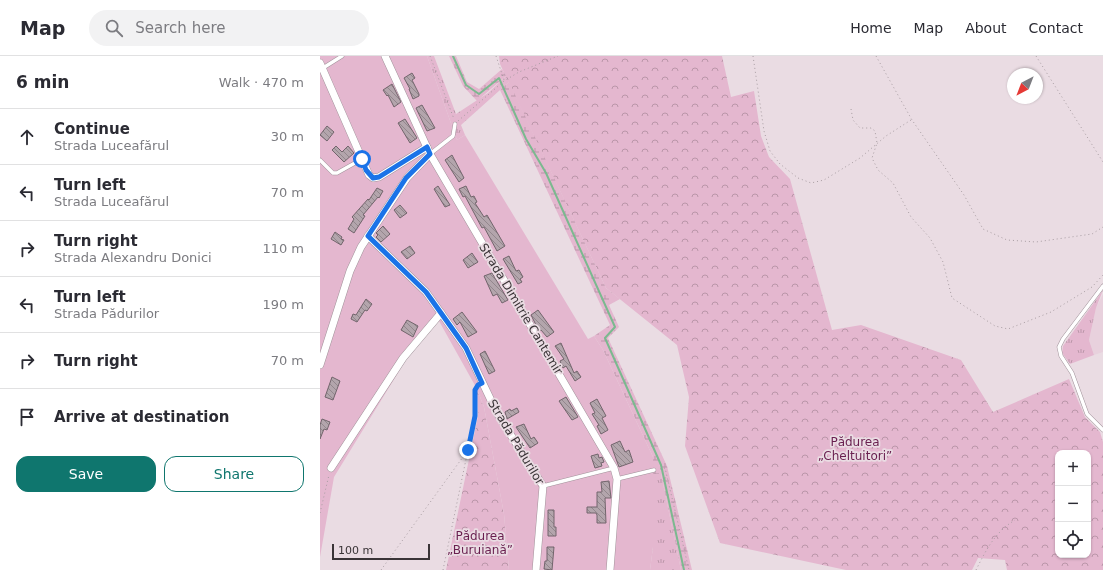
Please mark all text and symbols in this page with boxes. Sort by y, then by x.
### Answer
search box [89,10,369,46]
text: Map [20,17,65,39]
icon: search [103,17,125,39]
text: Search here [135,19,225,37]
text: Home [850,20,892,36]
text: Map [914,20,943,36]
text: About [965,20,1007,36]
text: Contact [1029,20,1083,36]
north arrow [1007,68,1043,104]
text: 6 min [16,72,69,92]
text: Walk · 470 m [219,75,304,90]
text: Continue [54,120,130,138]
icon: ahead [16,126,38,148]
text: 30 m [271,129,304,144]
text: Strada Luceafărul [54,138,169,153]
route start [353,150,371,168]
text: Turn left [54,176,126,194]
icon: left [16,182,38,204]
text: 70 m [271,185,304,200]
text: Strada Luceafărul [54,194,169,209]
text: Turn right [54,232,138,250]
icon: right [16,238,38,260]
text: 110 m [262,241,304,256]
street label: Strada Dimitrie Cantemir [476,241,566,377]
text: Strada Alexandru Donici [54,250,212,265]
text: Turn left [54,288,126,306]
icon: left [16,294,38,316]
text: 190 m [262,297,304,312]
text: Strada Pădurilor [54,306,159,321]
icon: right [16,350,38,372]
text: Turn right [54,352,138,370]
text: 70 m [271,353,304,368]
street label: Strada Pădurilor [485,397,547,487]
icon: arrive [16,406,38,428]
text: Arrive at destination [54,408,229,426]
park label: Pădurea „Cheltuitori” [818,435,892,463]
route end [459,441,477,459]
map controls [1055,450,1091,558]
button: + [1055,450,1091,486]
button: Save [16,456,156,492]
button: Share [164,456,304,492]
button: − [1055,486,1091,522]
button: locate [1055,522,1091,558]
park label: Pădurea „Buruiană” [447,529,513,557]
scale bar [332,542,430,561]
text: 100 m [338,544,373,557]

